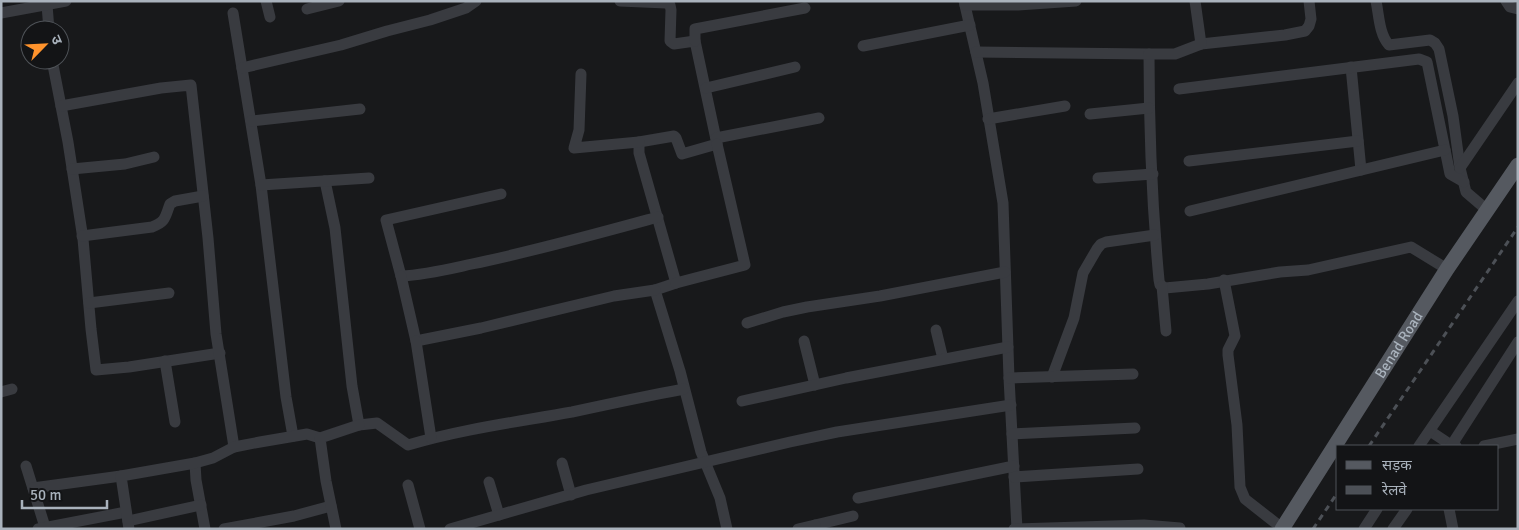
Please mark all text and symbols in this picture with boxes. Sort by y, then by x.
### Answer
north arrow [20,20,70,70]
text: उ [47,33,66,48]
street label: Benad Road [1371,308,1427,382]
legend [1336,445,1499,510]
text: सड़क [1382,456,1412,474]
scale bar [22,478,108,510]
text: रेलवे [1381,481,1407,499]
text: 50 m [30,486,61,504]

